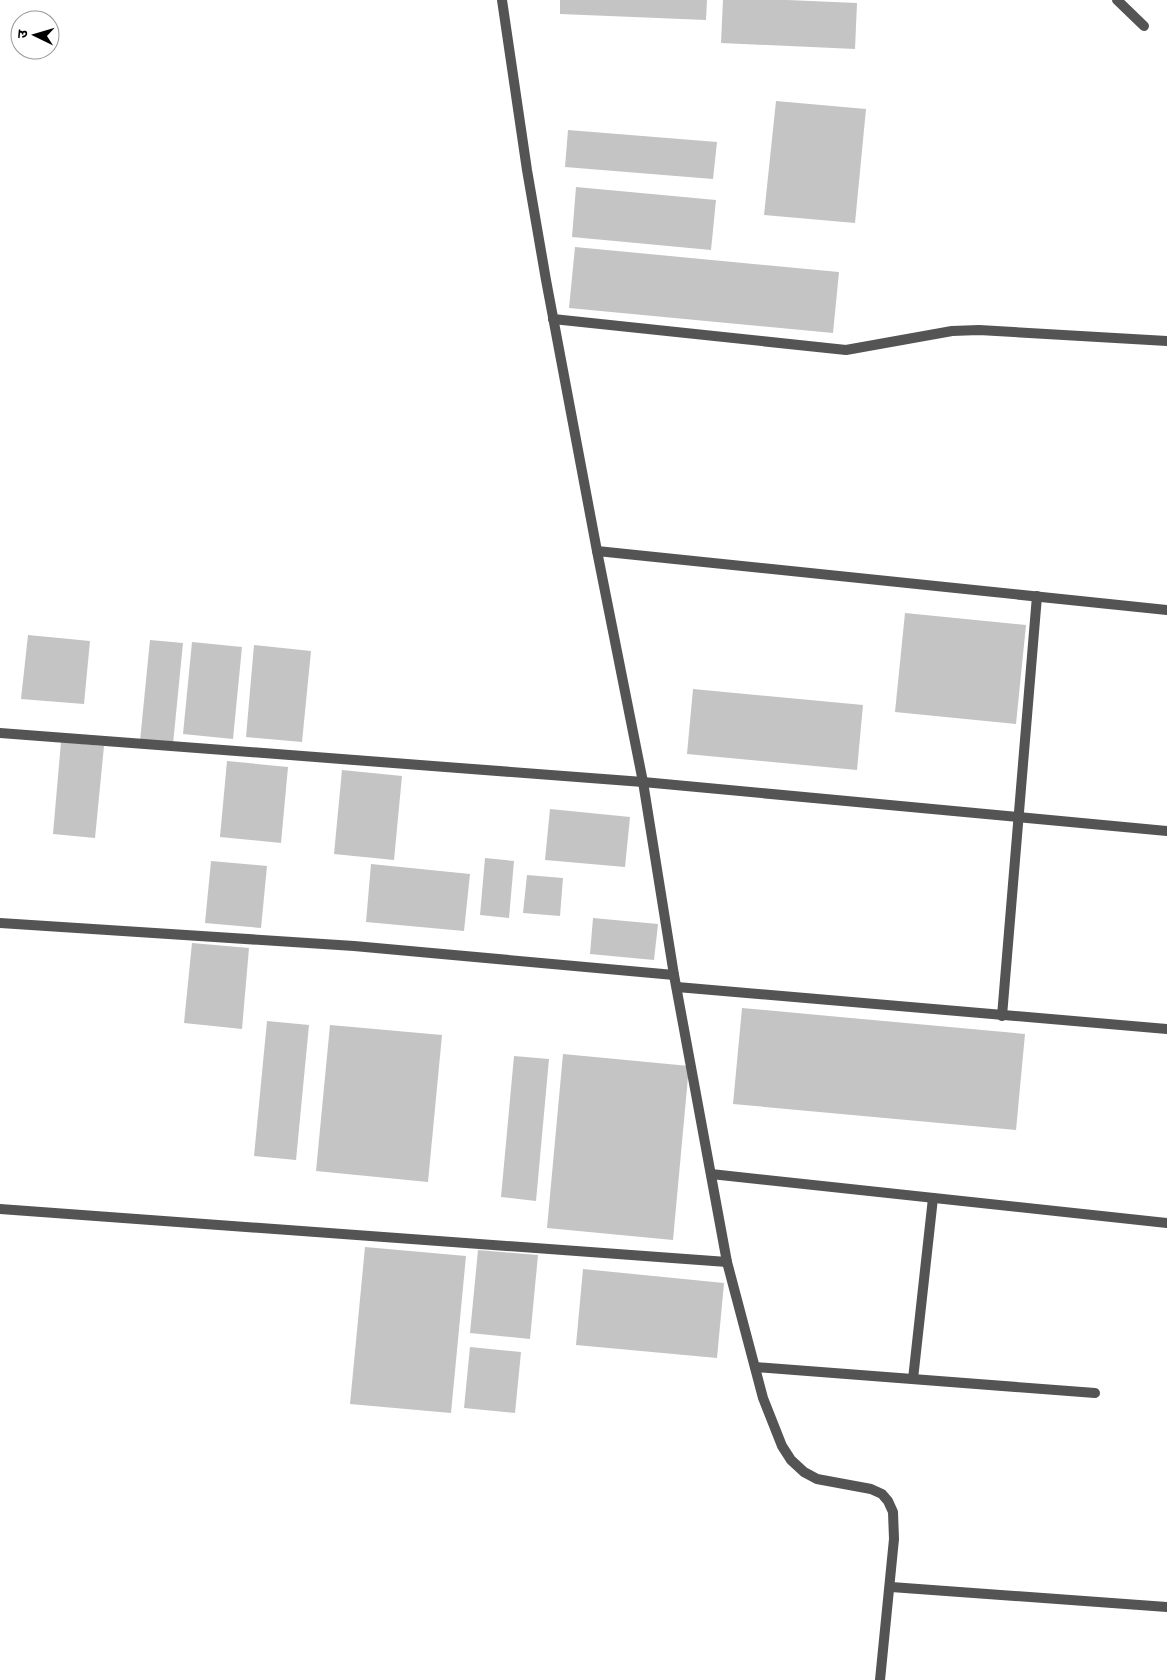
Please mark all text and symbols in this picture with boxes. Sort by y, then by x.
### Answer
north arrow [10,10,60,60]
text: उ [14,28,30,39]

